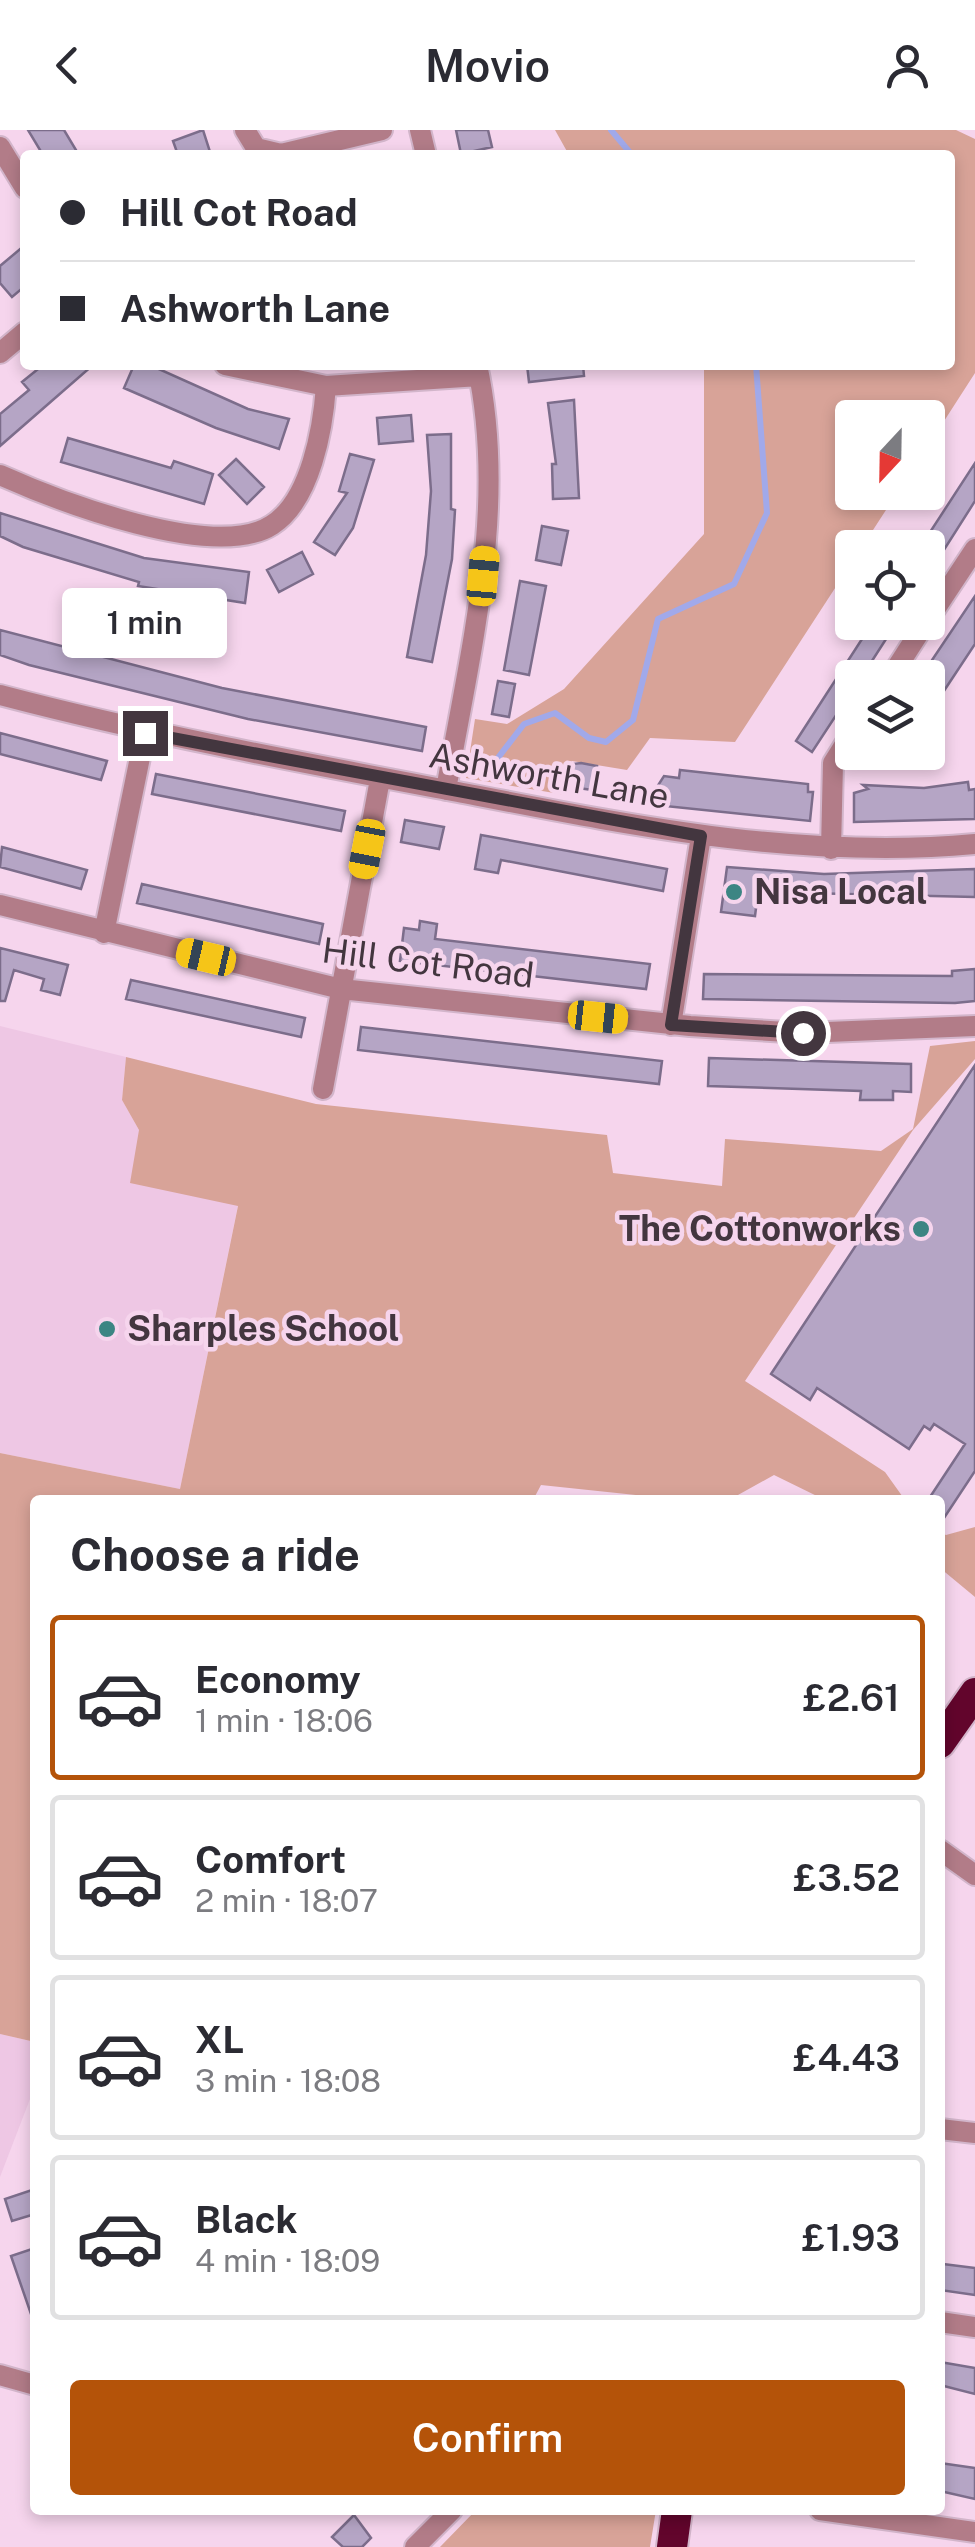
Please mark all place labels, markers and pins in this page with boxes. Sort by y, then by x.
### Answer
place label: Nisa Local [754,871,927,912]
marker: Nisa Local [723,881,745,903]
place label: The Cottonworks [619,1208,901,1249]
marker: The Cottonworks [910,1218,932,1240]
place label: Sharples School [127,1308,400,1349]
marker: Sharples School [96,1318,118,1340]

